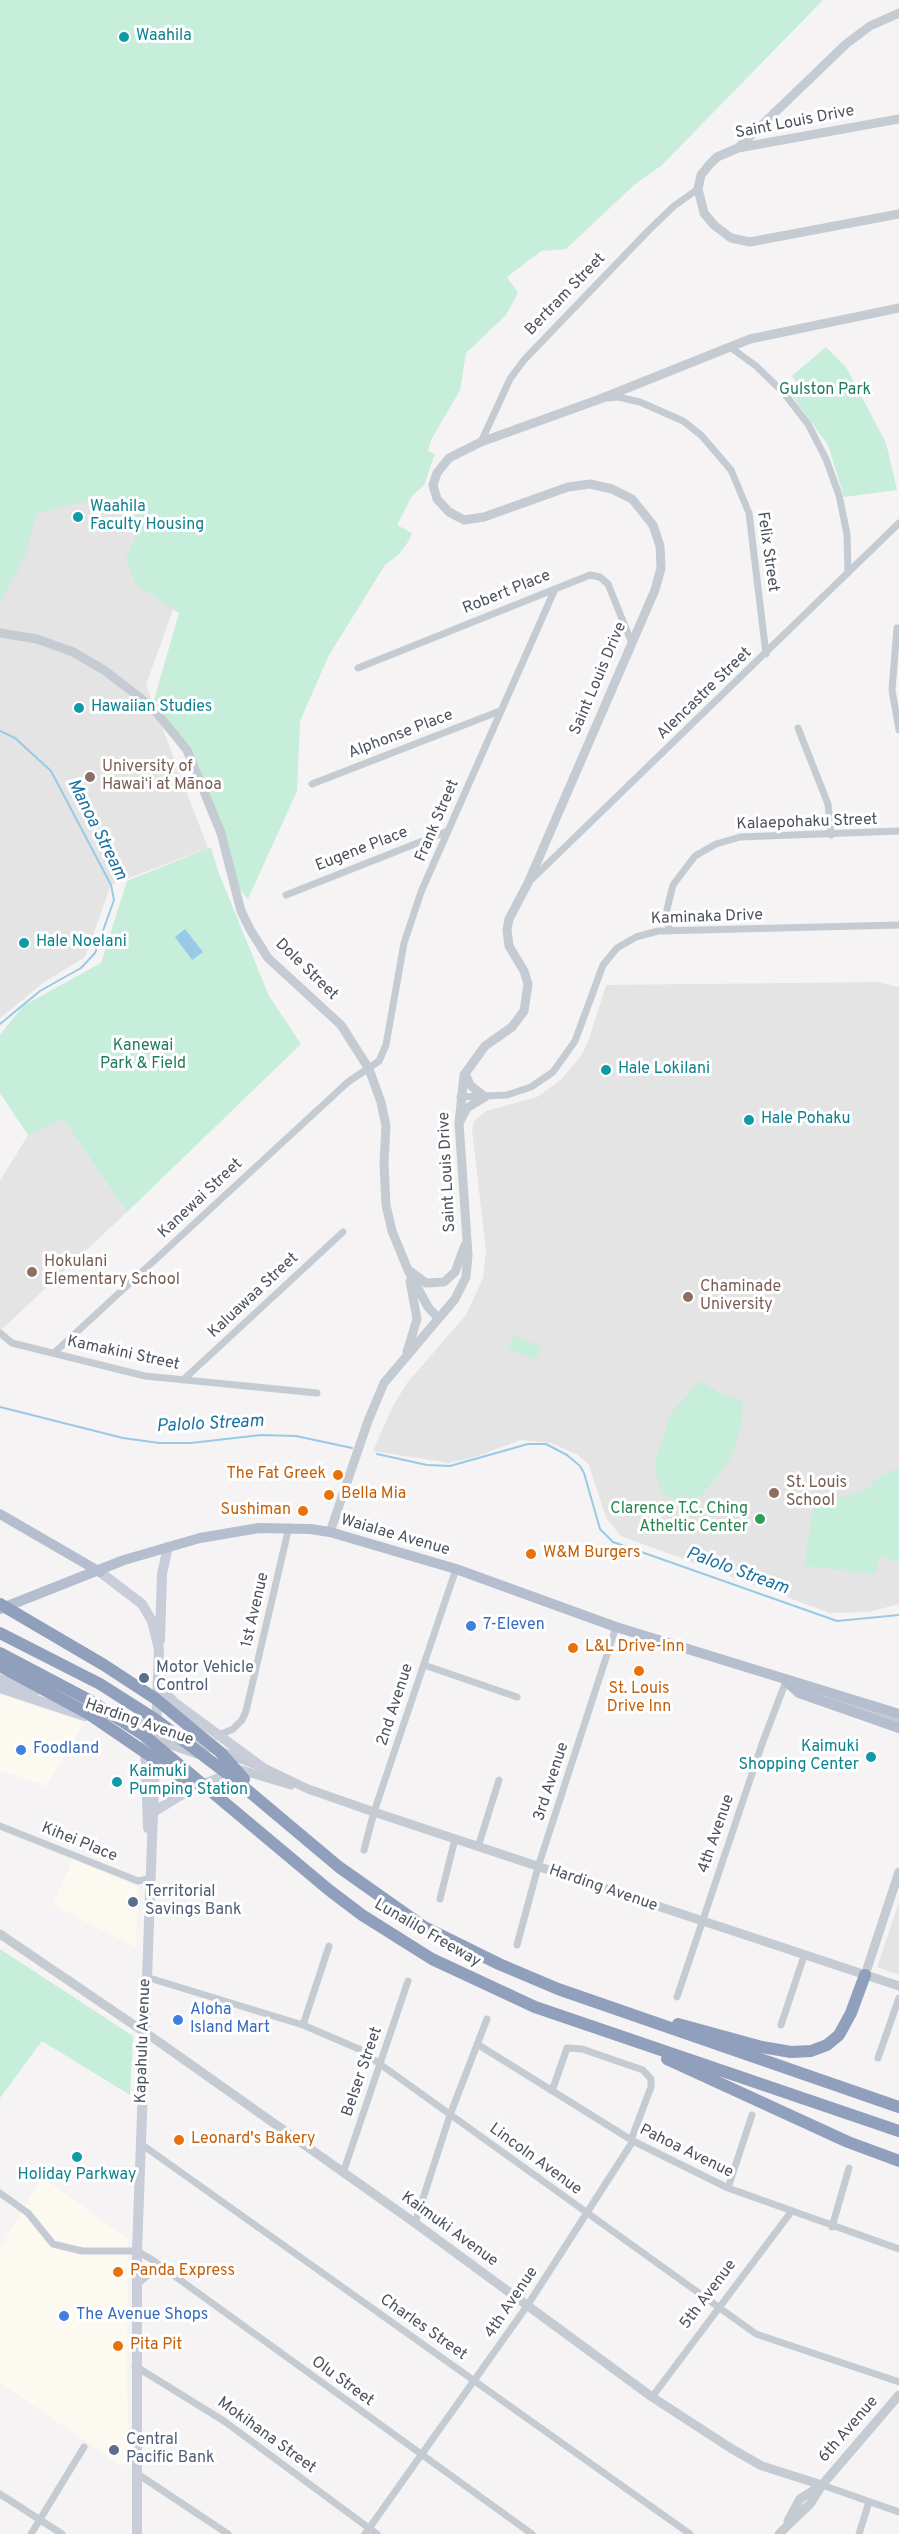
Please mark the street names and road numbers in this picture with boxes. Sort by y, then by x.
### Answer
street label: Saint Louis Drive [734,102,856,144]
street label: Bertram Street [522,250,610,340]
street label: Felix Street [752,511,782,593]
street label: Robert Place [460,567,554,619]
street label: Saint Louis Drive [567,620,631,738]
street label: Alencastre Street [654,644,756,744]
street label: Alphonse Place [346,706,456,764]
street label: Frank Street [412,777,464,865]
street label: Kalaepohaku Street [736,811,878,835]
street label: Eugene Place [313,824,411,876]
street label: Kaminaka Drive [651,906,763,930]
street label: Dole Street [270,935,342,1005]
street label: Saint Louis Drive [435,1111,461,1233]
street label: Kanewai Street [155,1155,247,1243]
street label: Kaluawaa Street [205,1249,303,1343]
street label: Kamakini Street [65,1333,181,1375]
street label: Waialae Avenue [338,1511,452,1561]
street label: 1st Avenue [238,1571,274,1649]
street label: 2nd Avenue [374,1661,418,1749]
street label: Harding Avenue [82,1695,196,1751]
street label: 3rd Avenue [530,1740,574,1824]
street label: 4th Avenue [695,1792,739,1876]
street label: Kihei Place [38,1819,120,1867]
street label: Harding Avenue [546,1861,660,1917]
street label: Lunalilo Freeway [370,1896,484,1972]
street label: Kapahulu Avenue [132,1978,156,2104]
street label: Belser Street [339,2025,387,2119]
street label: Lincoln Avenue [485,2120,585,2200]
street label: Pahoa Avenue [636,2121,736,2183]
street label: Kaimuki Avenue [397,2188,501,2272]
street label: 5th Avenue [677,2257,741,2333]
street label: 4th Avenue [481,2264,543,2342]
street label: Charles Street [376,2291,470,2365]
street label: Olu Street [307,2353,377,2411]
street label: 6th Avenue [815,2393,883,2467]
street label: Mokihana Street [213,2394,319,2478]

